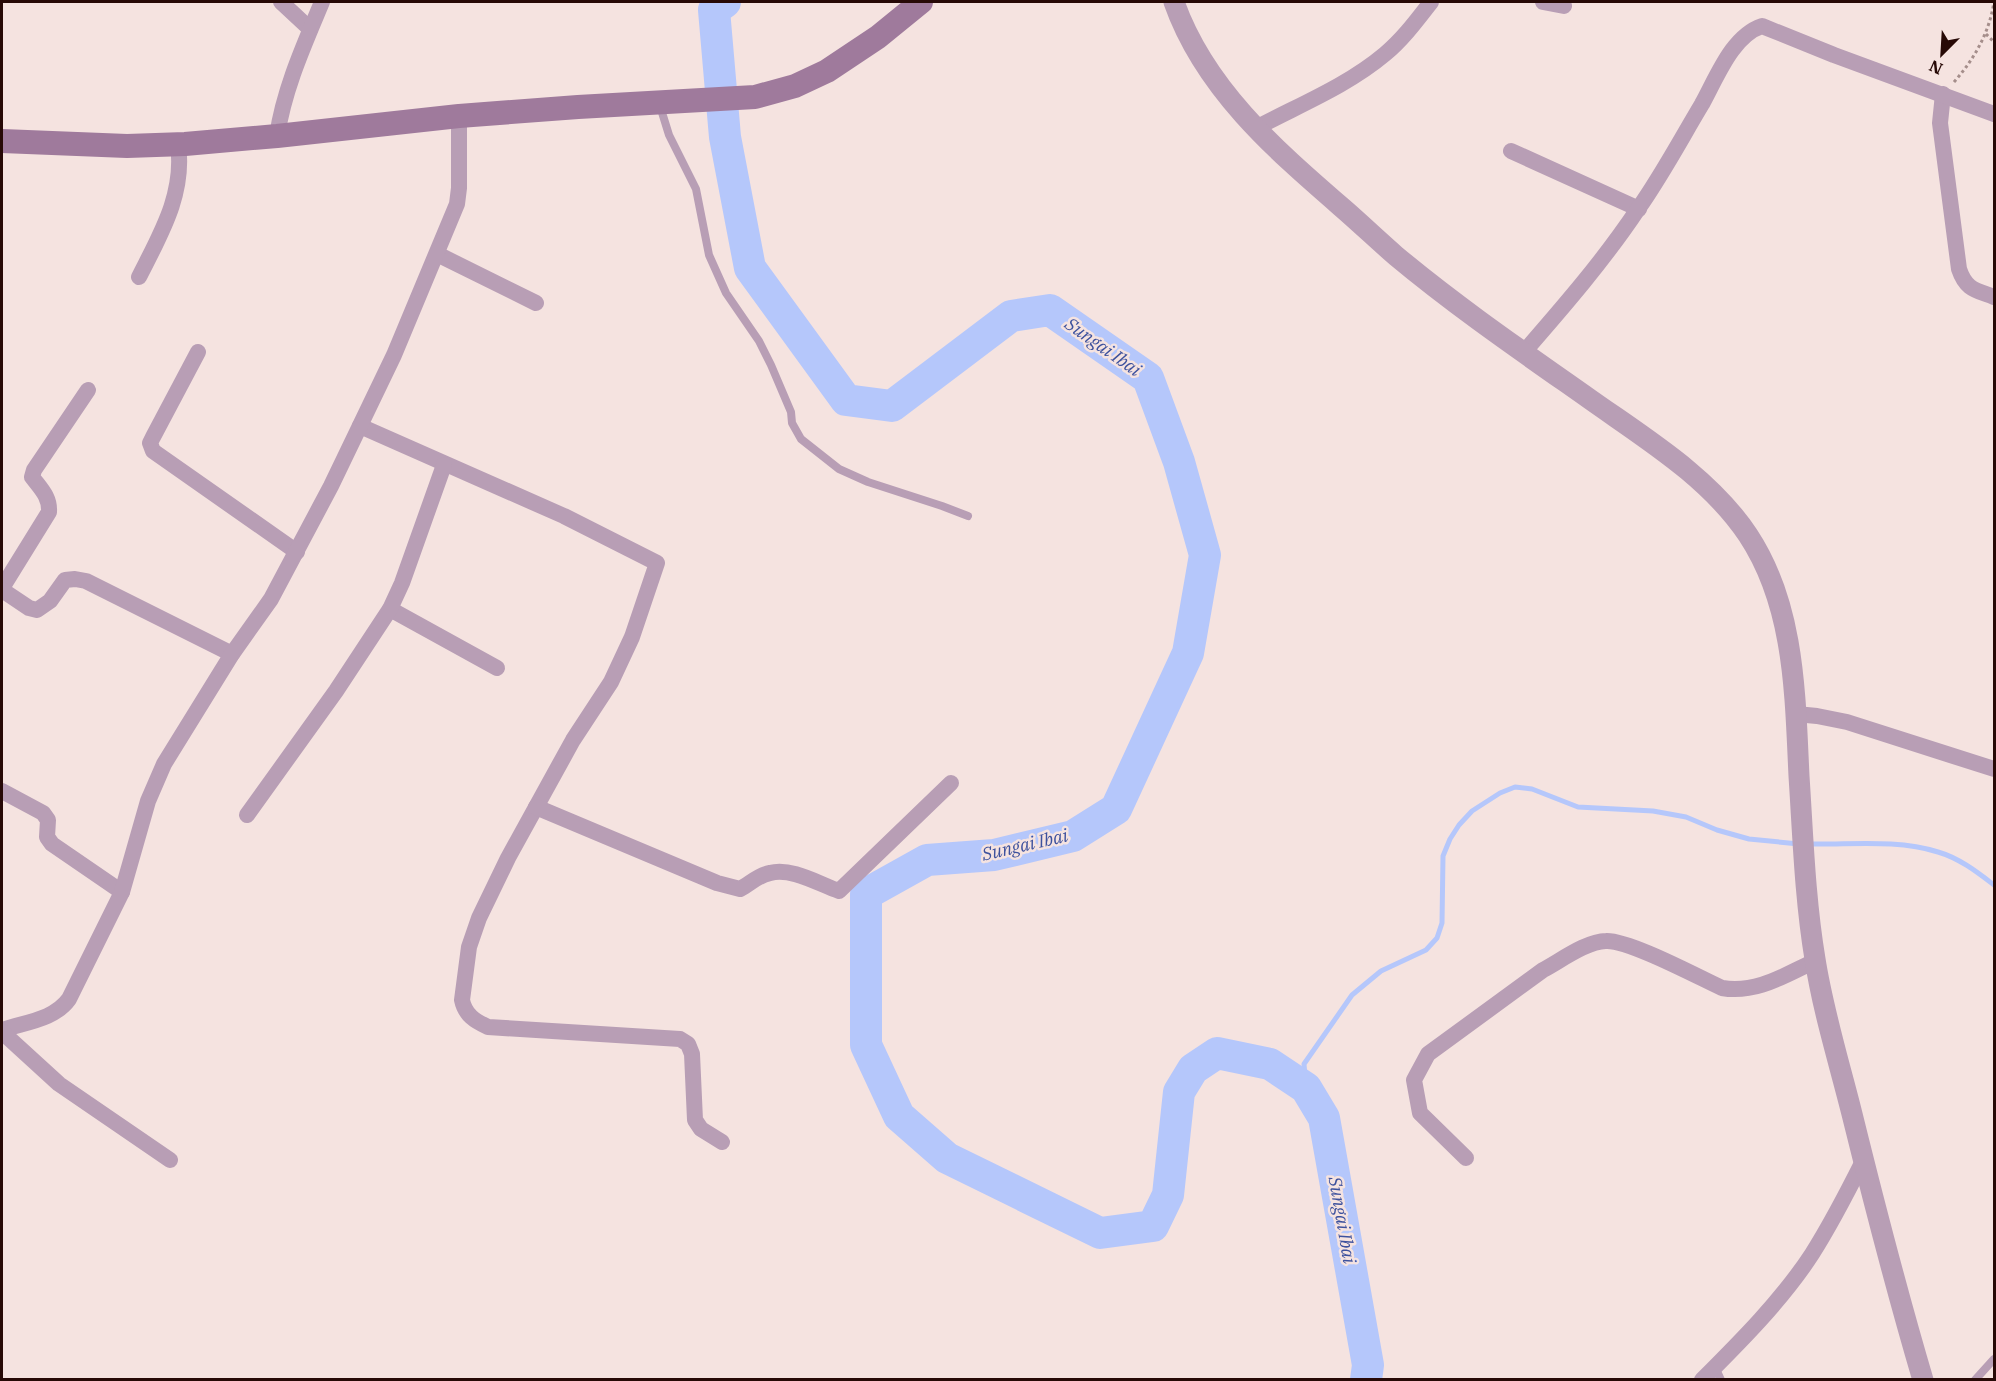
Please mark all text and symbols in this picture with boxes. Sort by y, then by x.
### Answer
north arrow [1912,24,1972,84]
text: N [1926,56,1946,79]
water label: Sungai Ibai [1060,311,1146,382]
water label: Sungai Ibai [979,823,1071,866]
water label: Sungai Ibai [1323,1174,1362,1266]

